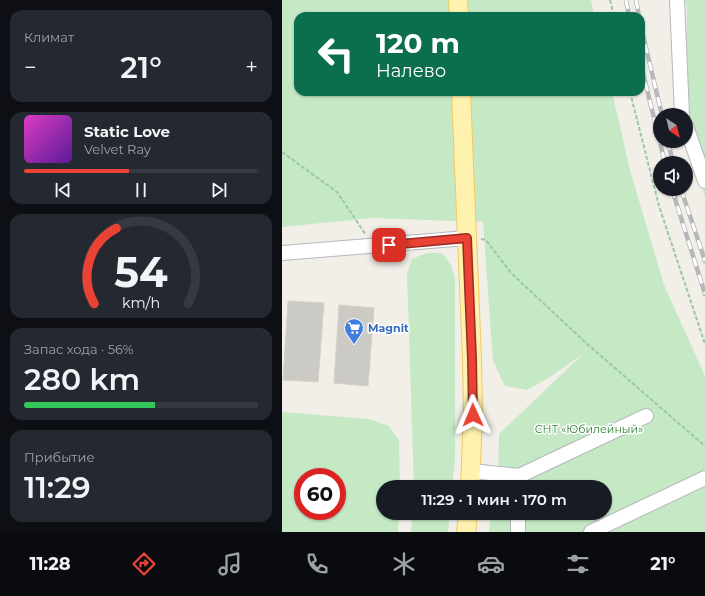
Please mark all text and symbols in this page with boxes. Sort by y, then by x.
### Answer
text: 120 m [376,26,460,60]
icon: left [310,28,362,80]
text: Климат [24,29,74,45]
text: 21° [120,49,162,86]
text: − [24,54,37,81]
text: + [245,54,258,81]
text: Налево [376,60,446,82]
north arrow [653,108,693,148]
map controls [653,108,693,196]
text: Static Love [84,122,170,141]
text: Velvet Ray [84,141,151,157]
button: sound [653,156,693,196]
icon: previous [52,179,74,201]
icon: pause [130,179,152,201]
icon: next [208,179,230,201]
pin [372,228,406,262]
icon: arrive [378,234,400,256]
text: 54 [114,247,168,297]
text: km/h [122,294,160,312]
supermarket icon: Magnit [343,317,365,345]
place label: Magnit [368,321,409,335]
text: Запас хода · 56% [24,341,134,357]
text: 280 km [24,361,140,398]
position arrow [452,394,494,436]
park label: СНТ «Юбилейный» [535,422,643,436]
text: Прибытие [24,449,95,465]
speed limit sign: 60 [294,468,346,520]
text: 11:29 [24,469,90,506]
text: 11:29 · 1 мин · 170 m [421,490,567,509]
icon: directions [130,550,158,578]
icon: music [216,550,244,578]
icon: phone [303,550,331,578]
icon: climate [390,550,418,578]
icon: car [477,550,505,578]
icon: filters [564,550,592,578]
text: 11:28 [29,553,71,575]
text: 21° [650,553,676,575]

